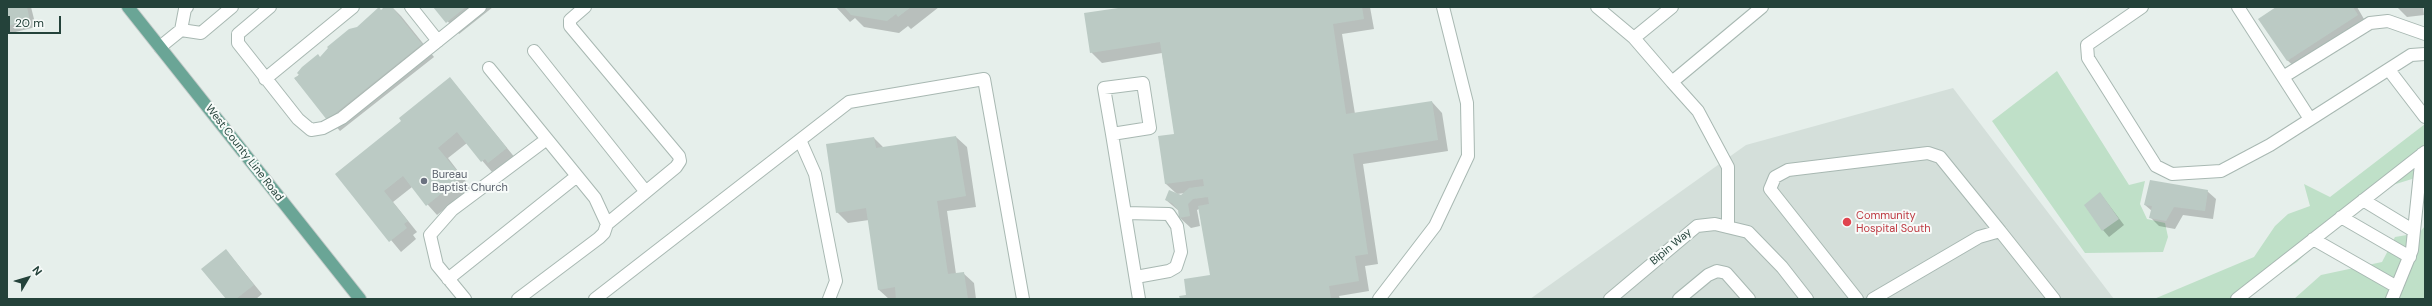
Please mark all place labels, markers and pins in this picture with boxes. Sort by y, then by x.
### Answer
place label: Bureau Baptist Church [432,168,508,194]
marker: Bureau Baptist Church [419,176,429,186]
place label: Community Hospital South [1856,209,1931,235]
marker: Community Hospital South [1841,216,1853,228]

